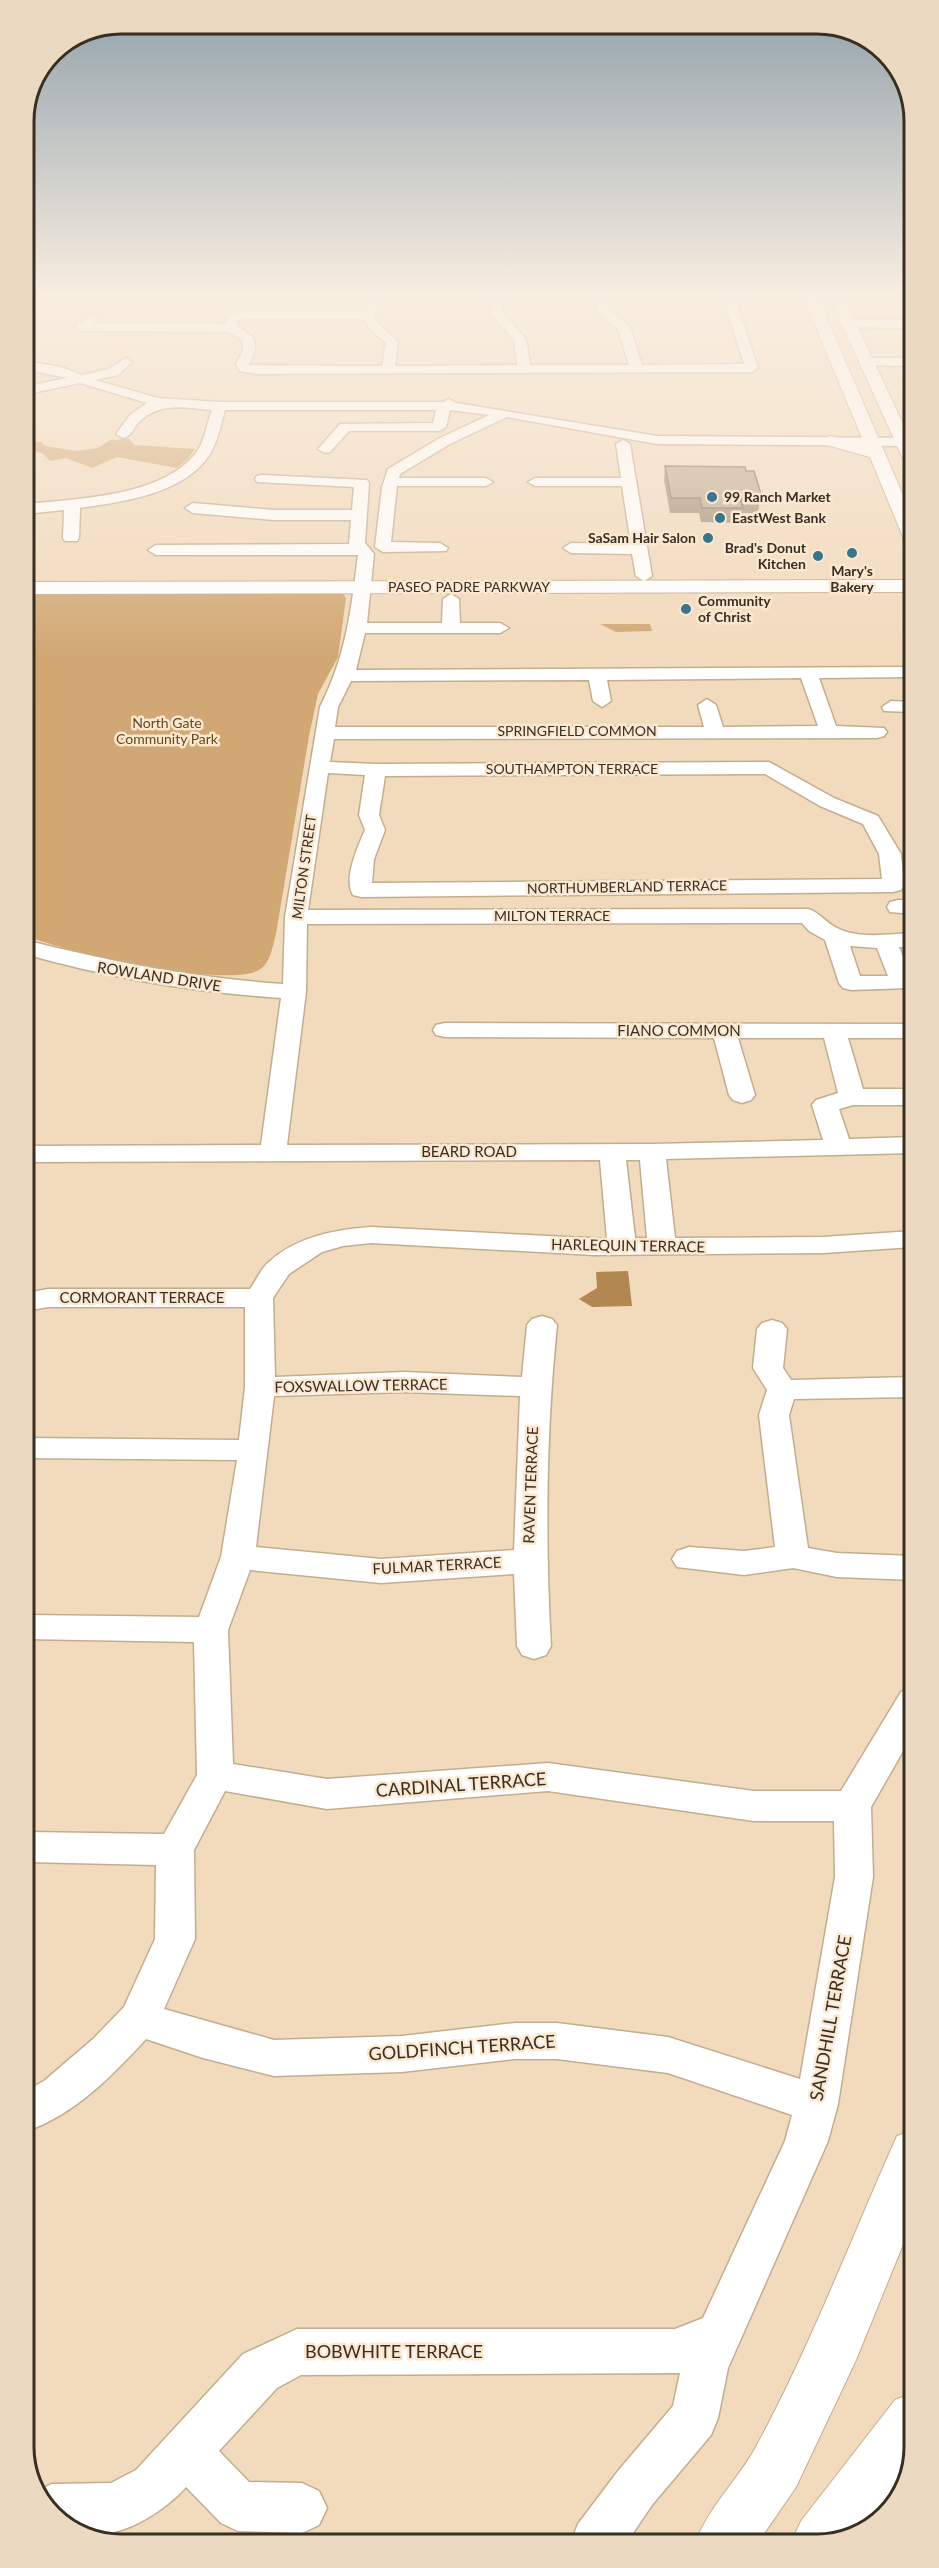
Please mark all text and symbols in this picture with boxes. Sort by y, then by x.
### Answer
place label: 99 Ranch Market [724,488,831,505]
marker: 99 Ranch Market [705,490,719,504]
place label: EastWest Bank [732,509,826,526]
marker: EastWest Bank [713,511,727,525]
place label: SaSam Hair Salon [588,529,696,546]
marker: SaSam Hair Salon [701,531,715,545]
place label: Brad's Donut Kitchen [725,539,807,572]
marker: Mary's Bakery [845,546,859,560]
marker: Brad's Donut Kitchen [811,549,825,563]
place label: Mary's Bakery [830,562,874,595]
street label: PASEO PADRE PARKWAY [388,578,550,595]
place label: Community of Christ [698,592,771,625]
marker: Community of Christ [679,602,693,616]
park label: North Gate Community Park [116,714,219,747]
street label: SPRINGFIELD COMMON [497,722,657,739]
street label: SOUTHAMPTON TERRACE [486,760,658,777]
street label: MILTON STREET [288,813,319,920]
street label: NORTHUMBERLAND TERRACE [527,876,727,897]
street label: MILTON TERRACE [494,907,610,924]
street label: ROWLAND DRIVE [96,957,222,995]
street label: FIANO COMMON [617,1021,741,1039]
street label: BEARD ROAD [421,1142,517,1160]
street label: HARLEQUIN TERRACE [551,1235,705,1255]
street label: CORMORANT TERRACE [60,1288,224,1306]
street label: FOXSWALLOW TERRACE [274,1374,448,1396]
street label: RAVEN TERRACE [519,1426,541,1544]
street label: FULMAR TERRACE [372,1553,502,1577]
street label: CARDINAL TERRACE [375,1767,547,1801]
street label: SANDHILL TERRACE [805,1933,855,2102]
street label: GOLDFINCH TERRACE [368,2030,556,2065]
street label: BOBWHITE TERRACE [305,2340,483,2362]

